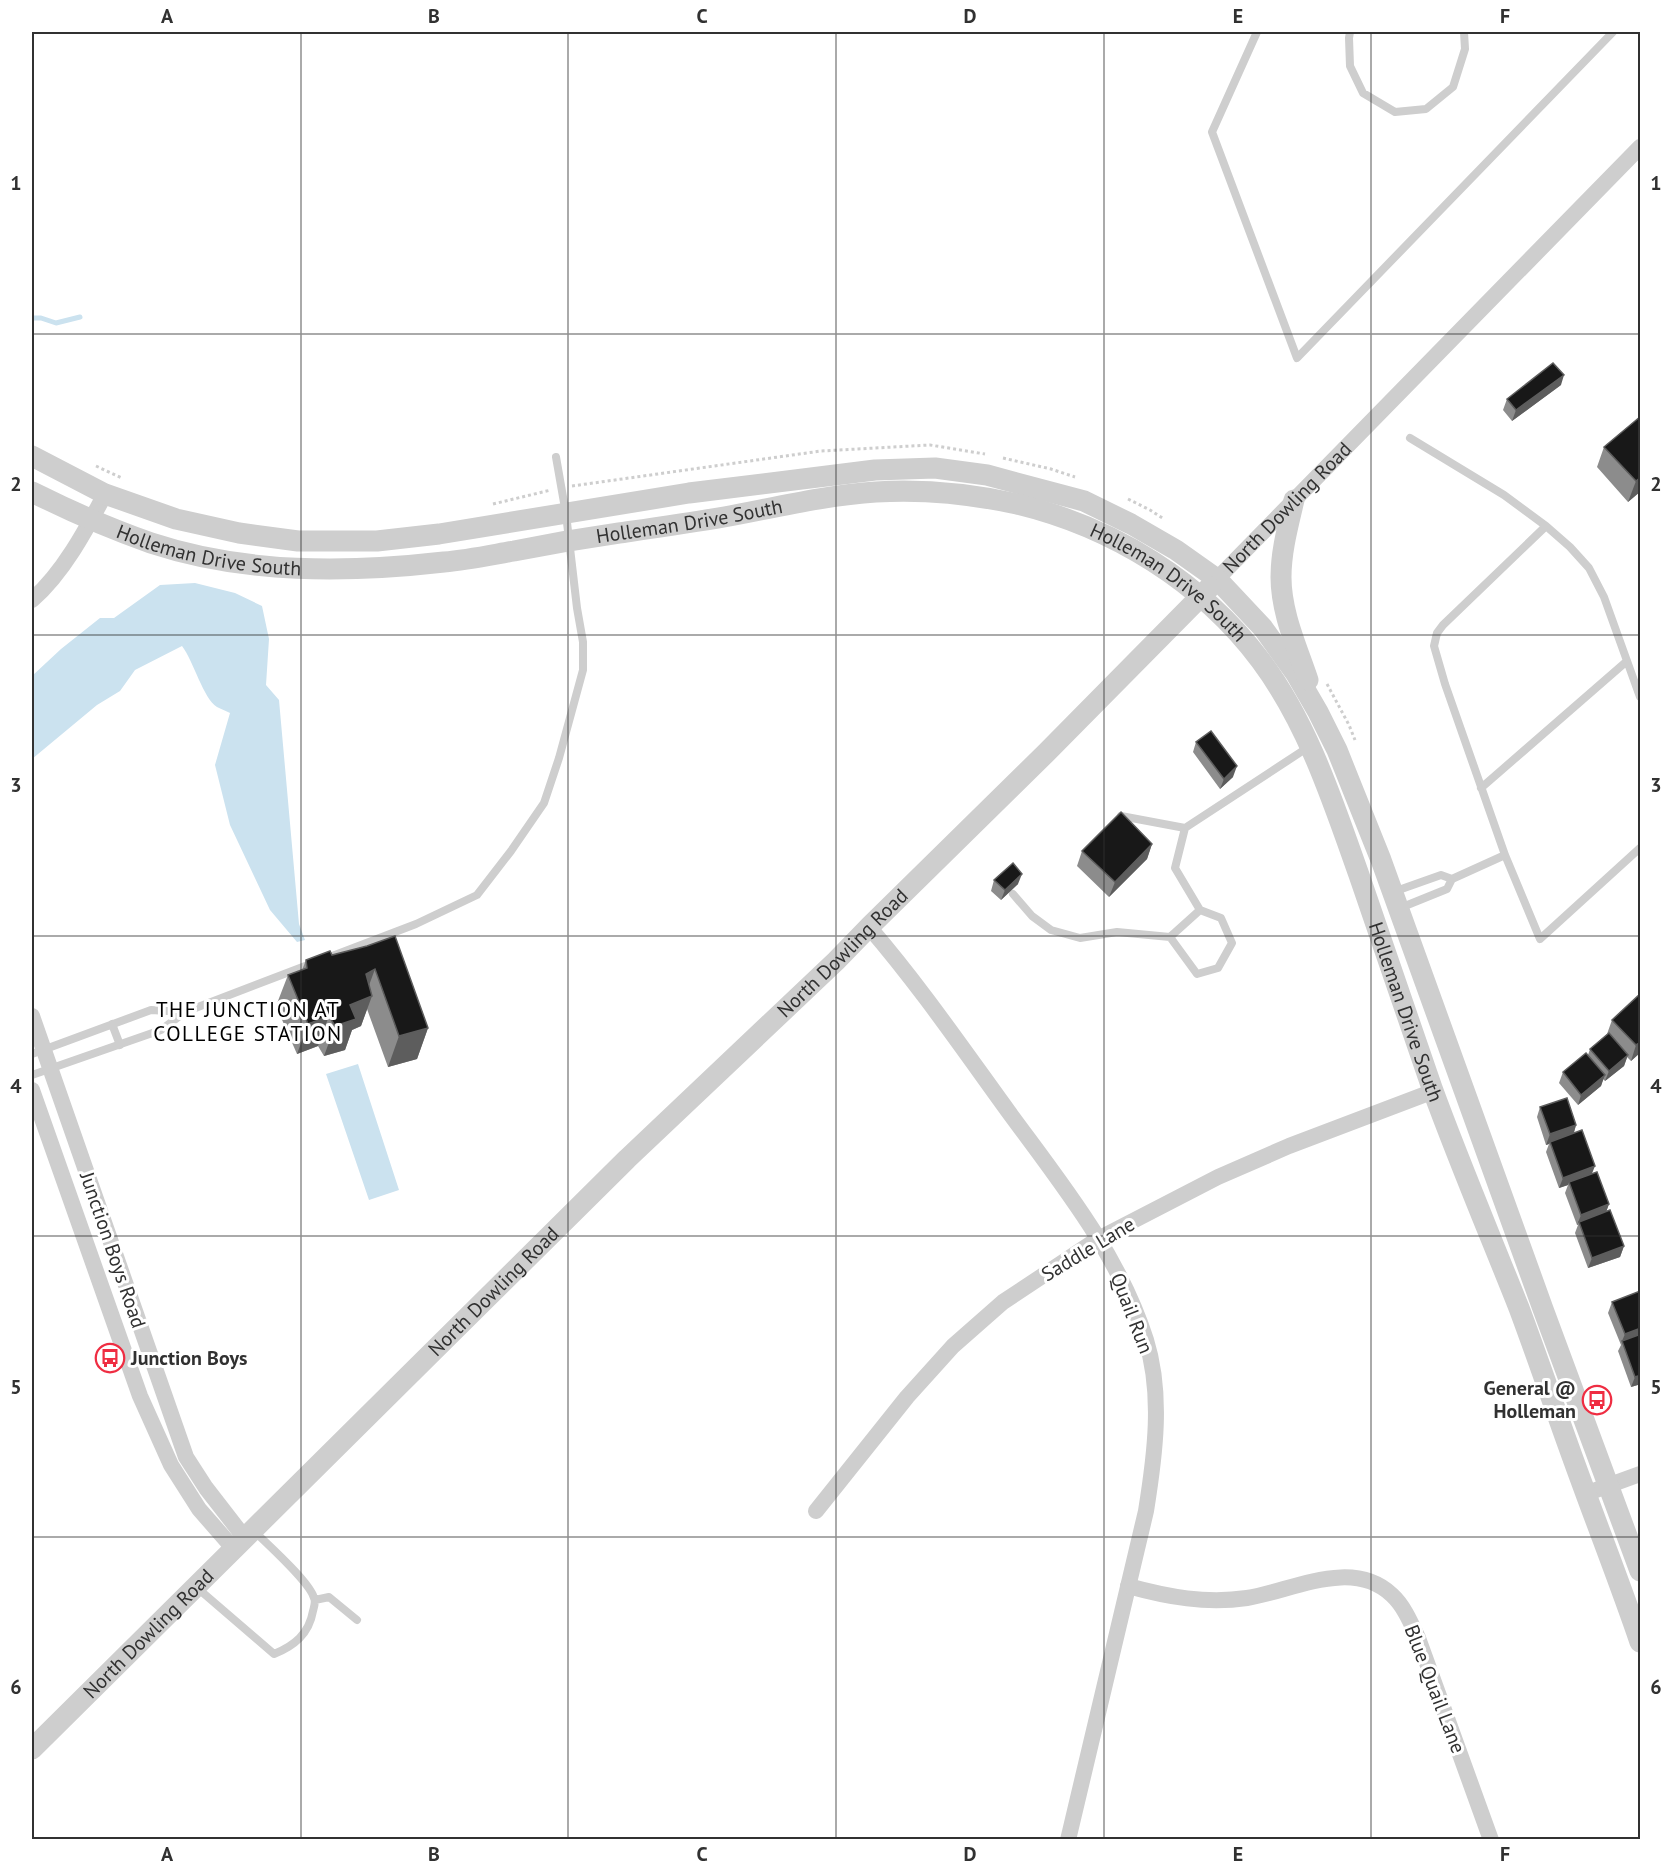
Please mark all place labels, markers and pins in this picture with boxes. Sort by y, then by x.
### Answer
bus stop icon: Junction Boys [94,1342,126,1374]
place label: Junction Boys [130,1345,247,1371]
place label: General @ Holleman [1484,1375,1576,1424]
bus stop icon: General @ Holleman [1581,1384,1613,1416]

